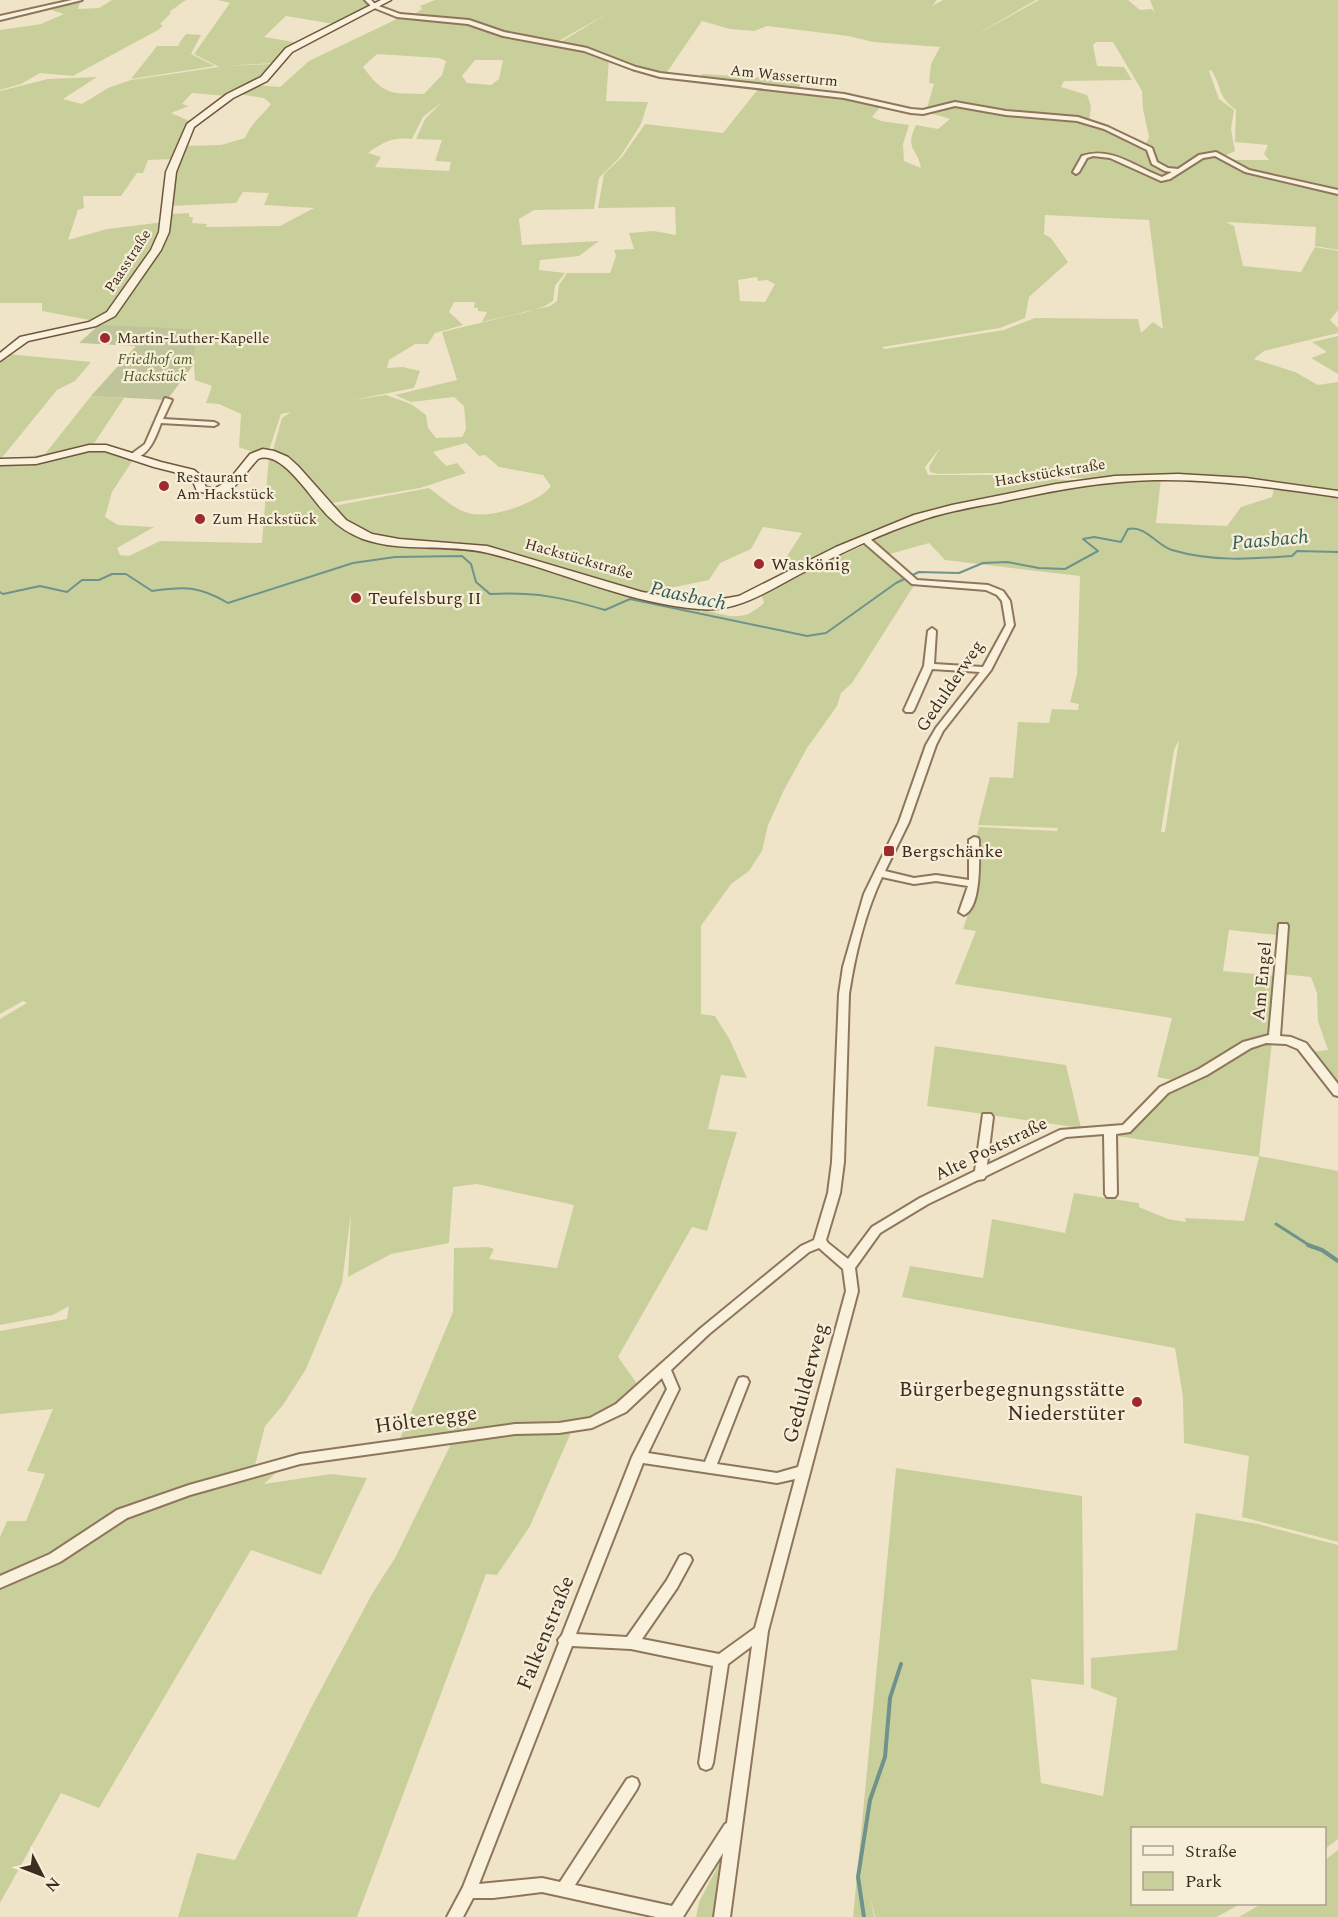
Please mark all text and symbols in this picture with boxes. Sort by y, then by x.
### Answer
street label: Am Wasserturm [729,59,839,93]
street label: Paasstraße [99,225,157,297]
place label: Martin-Luther-Kapelle [117,327,269,350]
marker: Martin-Luther-Kapelle [98,331,112,345]
park label: Friedhof am Hackstück [117,348,193,388]
street label: Hackstückstraße [993,453,1107,493]
place label: Restaurant Am Hackstück [176,466,274,506]
marker: Restaurant Am Hackstück [157,479,171,493]
place label: Zum Hackstück [212,508,317,531]
marker: Zum Hackstück [193,512,207,526]
water label: Paasbach [1230,522,1310,558]
street label: Hackstückstraße [522,533,636,585]
place label: Waskönig [771,551,850,578]
marker: Waskönig [752,557,766,571]
water label: Paasbach [647,573,729,619]
place label: Teufelsburg II [368,585,482,612]
marker: Teufelsburg II [349,591,363,605]
street label: Gedulderweg [909,635,991,737]
place label: Bergschänke [901,838,1003,865]
marker: Bergschänke [882,844,896,858]
street label: Am Engel [1245,940,1279,1022]
street label: Alte Poststraße [930,1110,1052,1188]
street label: Gedulderweg [775,1319,837,1447]
place label: Bürgerbegegnungsstätte Niederstüter [899,1374,1125,1430]
marker: Bürgerbegegnungsstätte Niederstüter [1130,1395,1144,1409]
street label: Hölteregge [373,1397,479,1443]
street label: Falkenstraße [509,1571,583,1695]
legend [1131,1827,1326,1905]
text: Straße [1185,1838,1237,1865]
north arrow [12,1845,72,1905]
text: Park [1185,1868,1222,1895]
text: N [39,1871,66,1897]

